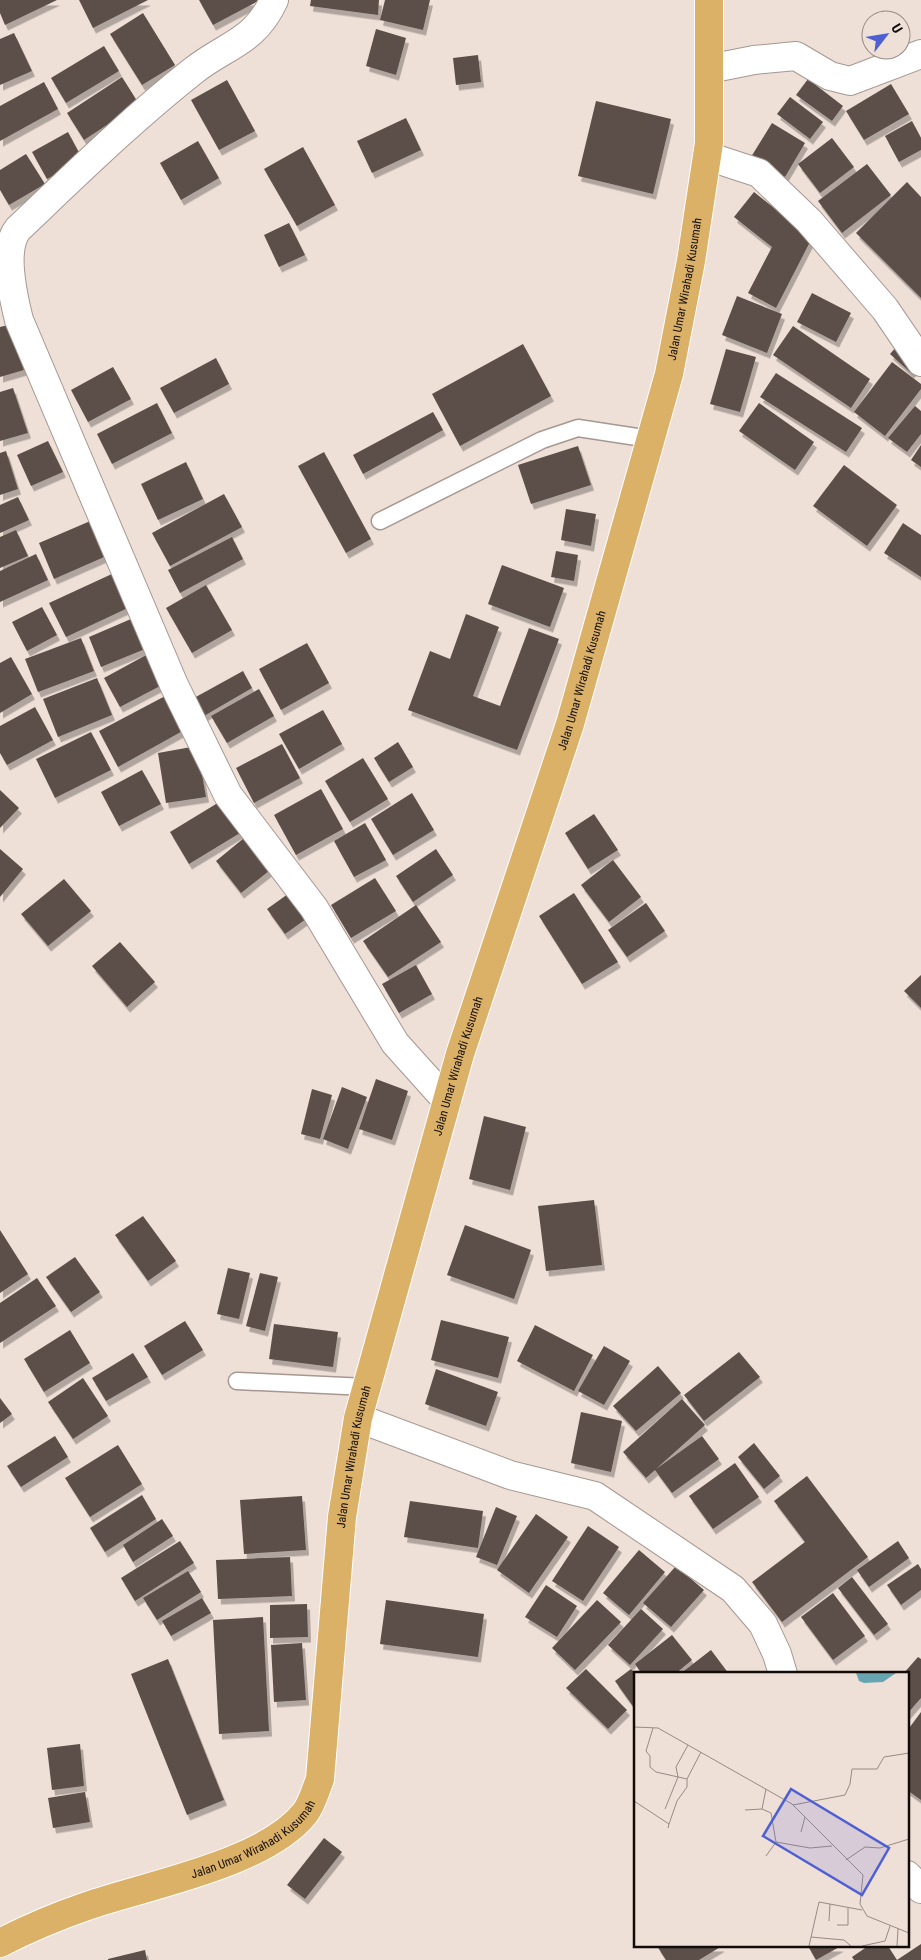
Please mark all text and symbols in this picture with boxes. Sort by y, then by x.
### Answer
north arrow [861,10,911,60]
text: U [888,21,906,36]
street label: Jalan Umar Wirahadi Kusumah [665,217,705,362]
street label: Jalan Umar Wirahadi Kusumah [555,609,609,752]
street label: Jalan Umar Wirahadi Kusumah [430,994,486,1137]
street label: Jalan Umar Wirahadi Kusumah [334,1384,374,1529]
inset map [634,1672,908,1948]
street label: Jalan Umar Wirahadi Kusumah [189,1798,318,1881]

